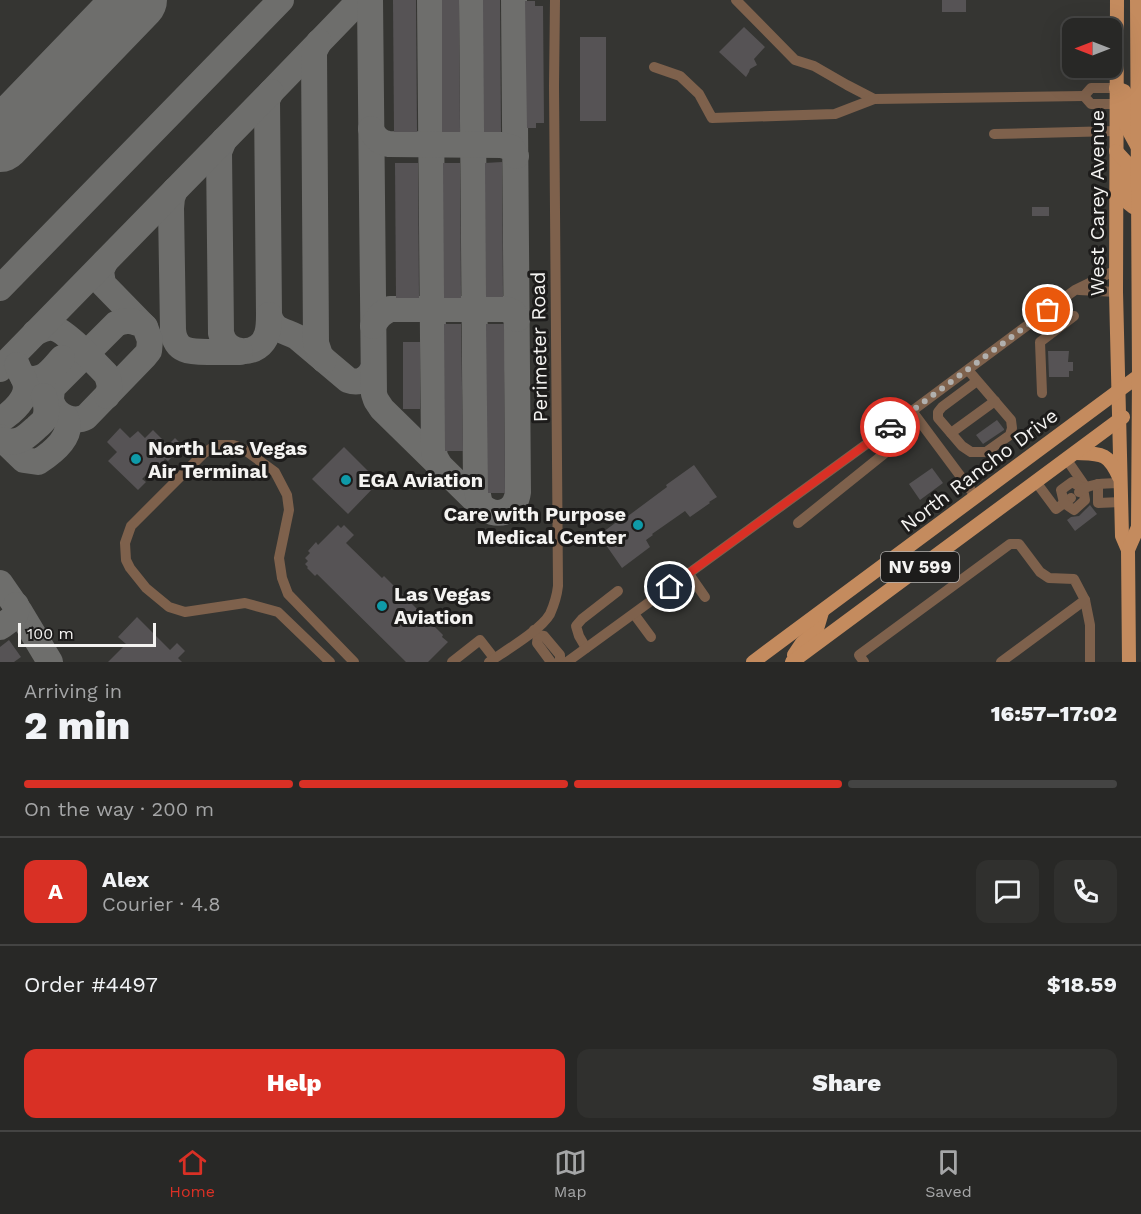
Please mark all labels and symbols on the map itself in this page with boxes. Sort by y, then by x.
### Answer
north arrow [1062,18,1122,78]
street label: West Carey Avenue [1085,110,1109,296]
street label: Perimeter Road [526,271,552,423]
pin [1022,284,1073,335]
courier [860,397,920,457]
street label: North Rancho Drive [896,403,1062,537]
place label: North Las Vegas Air Terminal [148,436,307,483]
marker: North Las Vegas Air Terminal [129,452,143,466]
place label: EGA Aviation [358,468,483,492]
marker: EGA Aviation [339,473,353,487]
place label: Care with Purpose Medical Center [443,502,626,549]
marker: Care with Purpose Medical Center [631,518,645,532]
road number: NV 599 [881,552,959,582]
pin [644,561,695,612]
place label: Las Vegas Aviation [394,582,491,629]
marker: Las Vegas Aviation [375,599,389,613]
scale bar [18,620,156,648]

